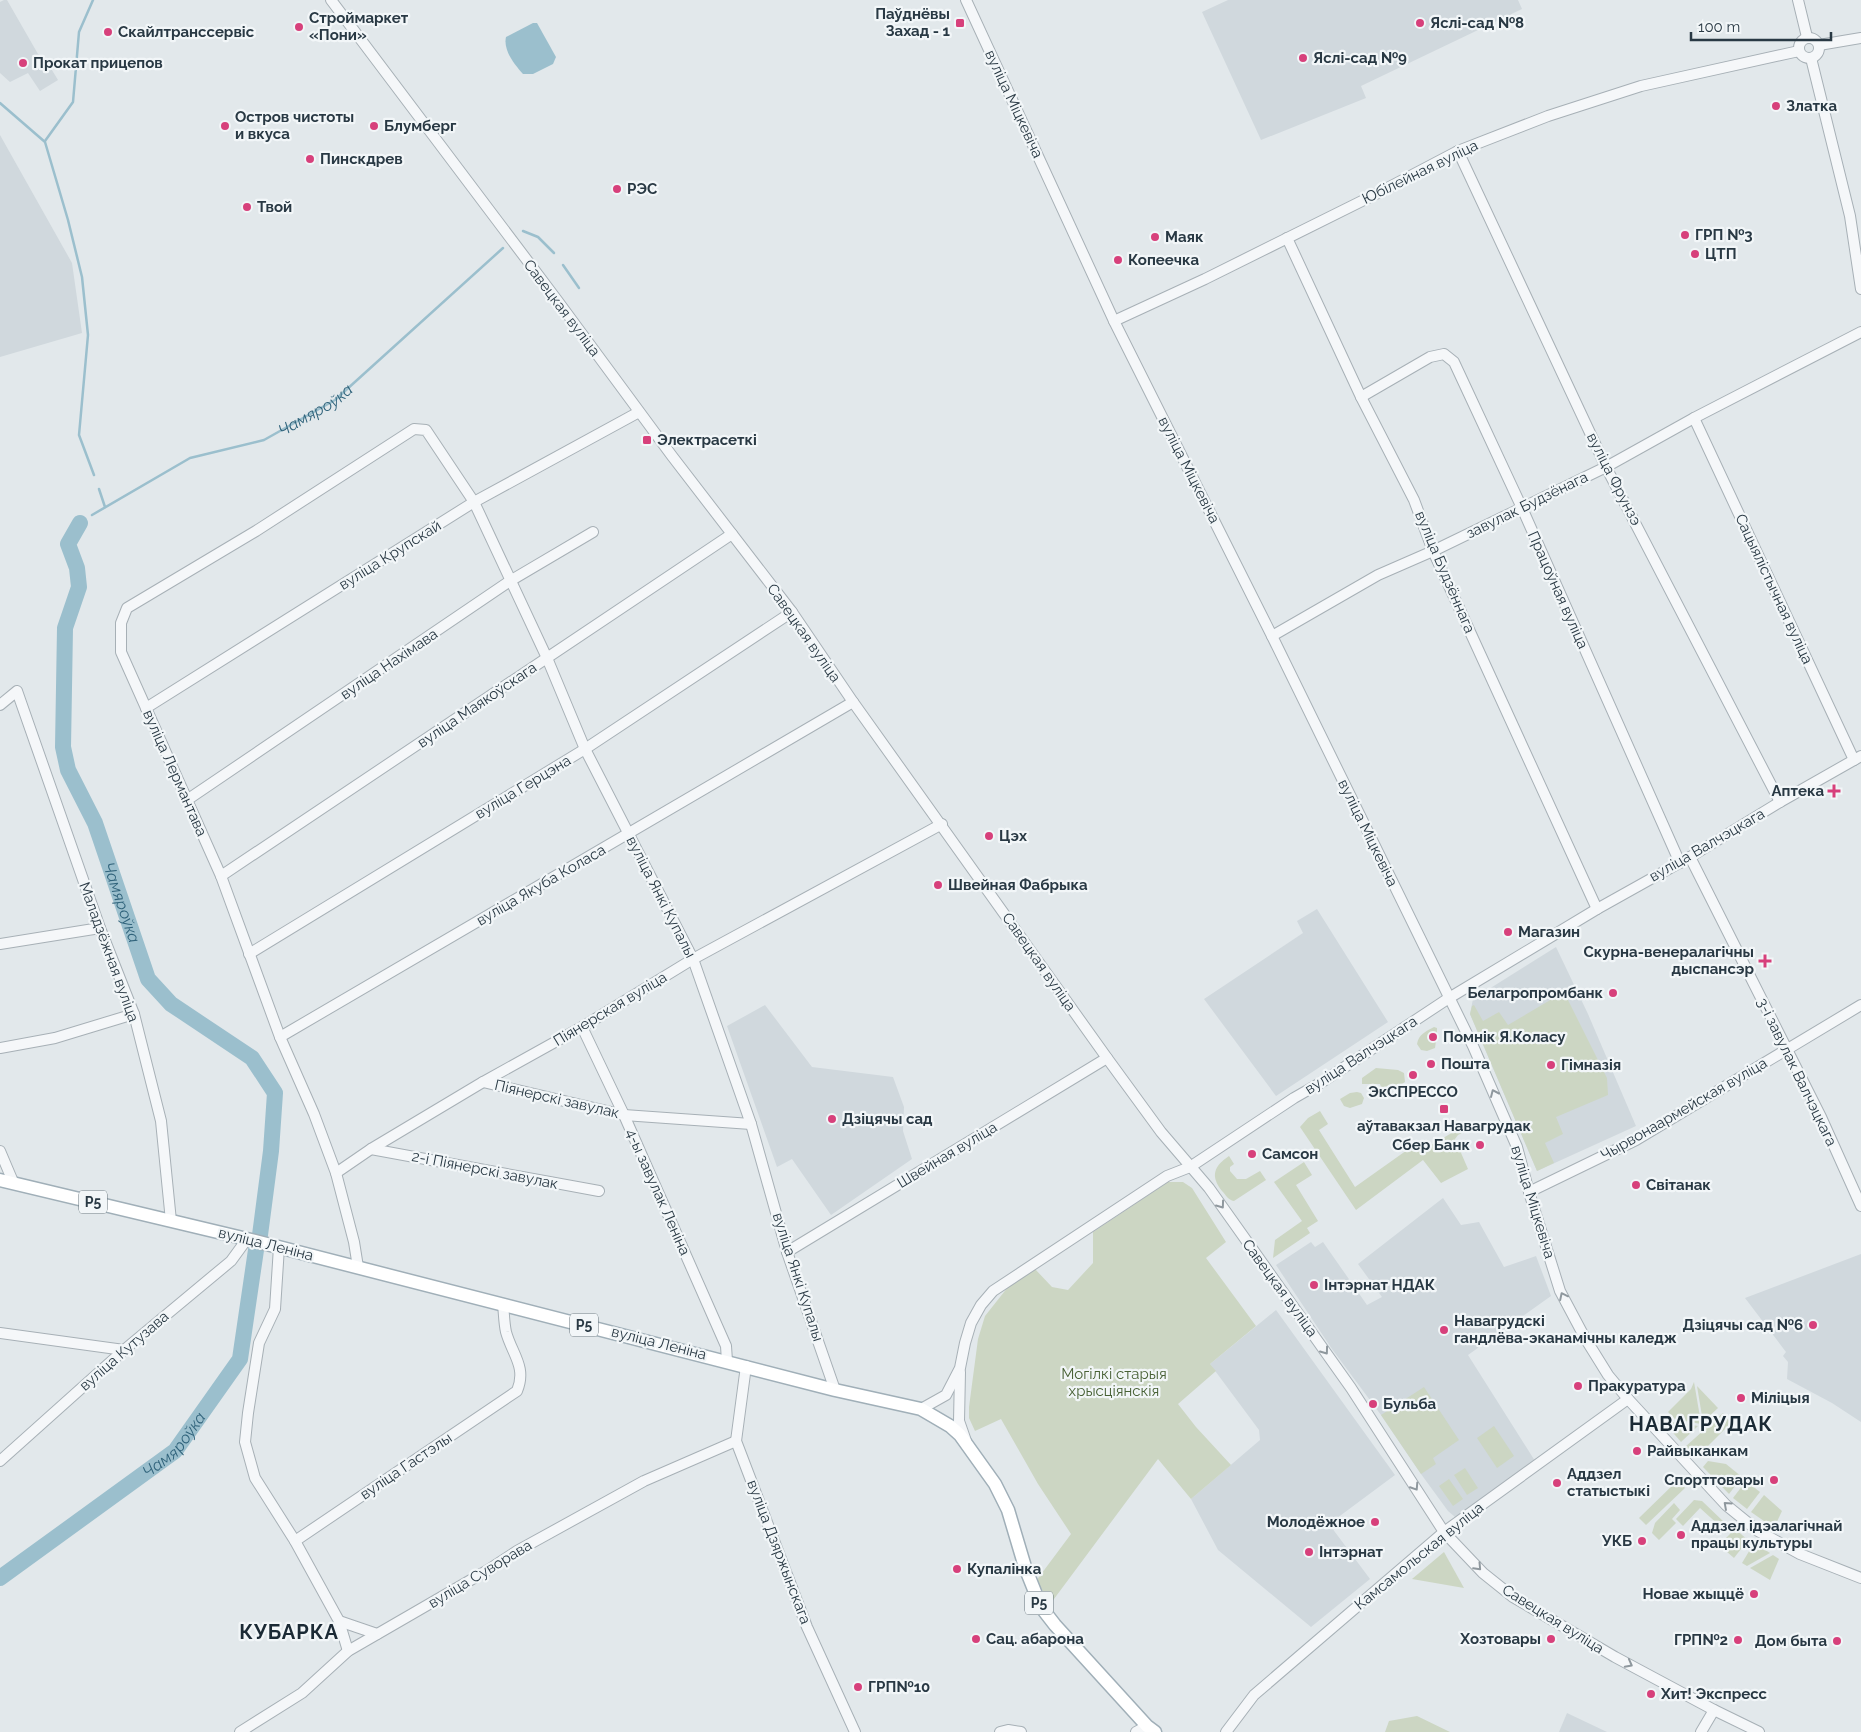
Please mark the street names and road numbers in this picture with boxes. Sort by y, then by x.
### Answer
street label: вуліца Міцкевіча [981,47,1047,161]
street label: Юбілейная вуліца [1359,136,1481,208]
street label: Савецкая вуліца [520,256,604,360]
street label: вуліца Міцкевіча [1154,414,1224,526]
street label: вуліца Фрунзэ [1583,430,1645,528]
street label: завулак Будзёнага [1463,468,1591,542]
street label: вуліца Будзённага [1411,508,1479,636]
street label: Сацыялістычная вуліца [1731,511,1817,667]
street label: вуліца Крупскай [336,516,444,594]
street label: Працоўная вуліца [1524,528,1592,652]
street label: Савецкая вуліца [763,580,845,686]
street label: вуліца Нахімава [337,625,441,703]
street label: вуліца Маякоўскага [414,658,540,752]
street label: вуліца Лермантава [139,707,211,839]
street label: вуліца Герцэна [472,751,574,823]
street label: вуліца Міцкевіча [1334,776,1402,890]
street label: вуліца Валчэцкага [1646,805,1768,885]
street label: вуліца Янкі Купалы [622,833,700,961]
street label: вуліца Якуба Коласа [473,841,609,929]
street label: Маладзёжная вуліца [75,880,143,1024]
street label: Савецкая вуліца [998,909,1080,1015]
street label: Піянерская вуліца [550,968,670,1050]
street label: 3-і завулак Валчэцкага [1753,995,1841,1149]
street label: вуліца Валчэцкага [1301,1012,1421,1098]
street label: Чырвонаармейская вуліца [1598,1054,1770,1164]
street label: Піянерскі завулак [493,1076,621,1122]
street label: Швейная вуліца [894,1118,1000,1192]
street label: 4-ы завулак Леніна [622,1126,694,1258]
street label: вуліца Міцкевіча [1507,1143,1559,1261]
street label: 2-і Піянерскі завулак [410,1147,560,1193]
road number: Р5 [79,1190,107,1214]
street label: вуліца Янкі Купалы [769,1210,827,1344]
street label: вуліца Леніна [217,1223,315,1265]
street label: Савецкая вуліца [1239,1236,1321,1340]
street label: вуліца Кутузава [76,1307,172,1395]
road number: Р5 [570,1314,598,1336]
street label: вуліца Леніна [610,1322,708,1364]
street label: вуліца Гастэлы [357,1429,455,1503]
street label: вуліца Дзяржынскага [743,1477,815,1627]
street label: Камсамольская вуліца [1351,1498,1487,1614]
street label: вуліца Суворава [425,1536,535,1612]
street label: Савецкая вуліца [1499,1581,1607,1657]
road number: Р5 [1025,1592,1053,1615]

